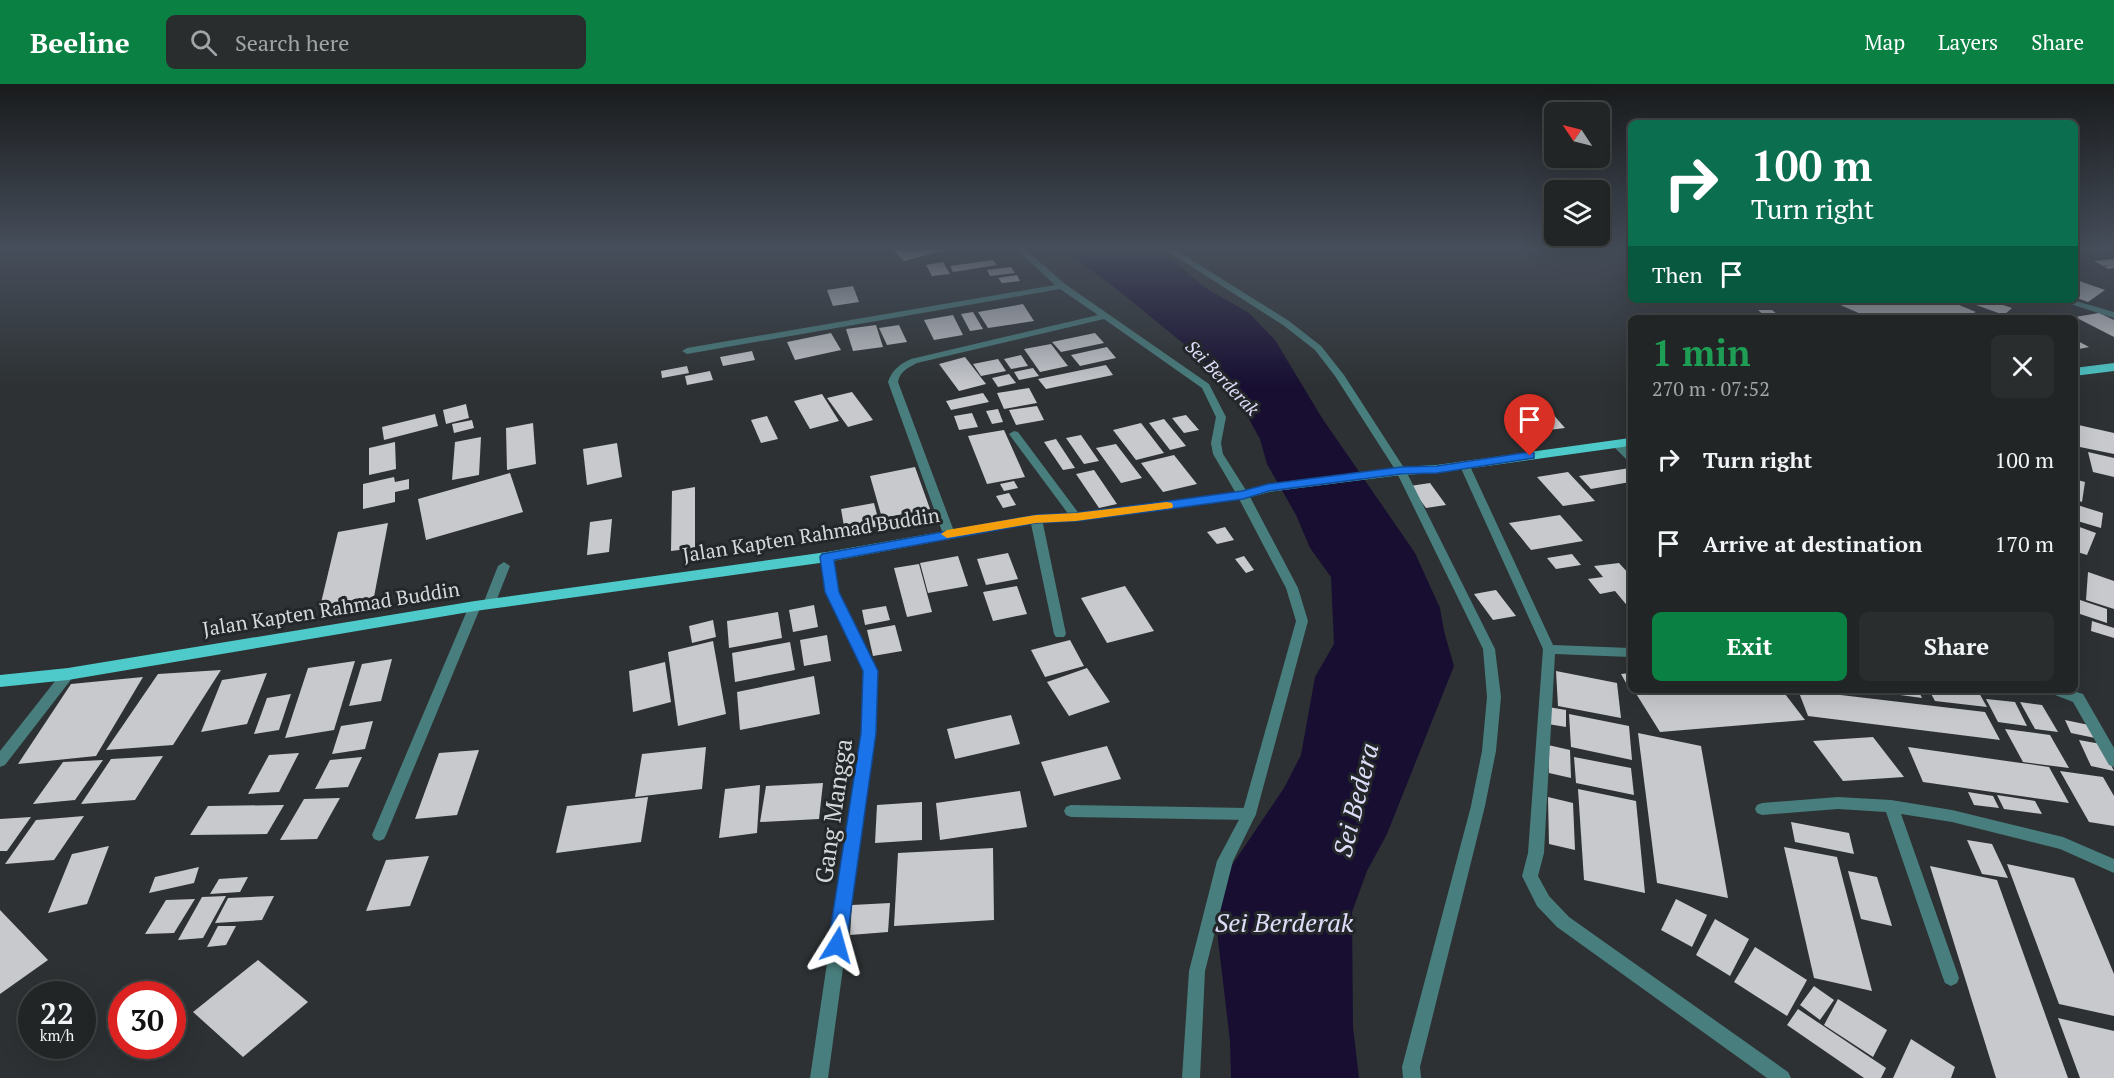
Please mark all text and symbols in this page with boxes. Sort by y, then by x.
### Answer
search box [166,15,586,69]
text: Beeline [30,24,130,61]
icon: search [187,26,220,59]
text: Search here [235,28,349,57]
text: Map [1864,28,1905,56]
text: Layers [1938,28,1998,56]
text: Share [2031,28,2084,56]
north arrow [1544,102,1610,168]
map controls [1544,102,1610,246]
text: 100 m [1751,137,1872,193]
icon: right [1652,144,1730,222]
button: layers [1544,180,1610,246]
text: Turn right [1751,191,1874,227]
icon: arrive [1715,258,1748,291]
text: Then [1652,260,1703,289]
text: 1 min [1652,329,1750,376]
water label: Sei Berderak [1181,334,1265,420]
button: close [1991,335,2054,398]
text: 270 m · 07:52 [1652,375,1770,402]
pin [1504,394,1555,456]
icon: arrive [1513,403,1546,436]
icon: right [1652,443,1685,476]
text: Turn right [1703,445,1812,474]
text: 100 m [1994,445,2054,474]
street label: Jalan Kapten Rahmad Buddin [680,501,941,568]
icon: arrive [1652,527,1685,560]
text: Arrive at destination [1703,529,1922,558]
text: 170 m [1994,529,2054,558]
street label: Jalan Kapten Rahmad Buddin [200,575,461,642]
button: Exit [1652,612,1847,681]
button: Share [1859,612,2054,681]
street label: Gang Mangga [807,736,859,885]
water label: Sei Bedera [1324,739,1386,860]
water label: Sei Berderak [1215,905,1354,939]
position arrow [805,913,869,977]
speed limit sign: 30 [108,981,186,1059]
text: 22 [40,993,74,1033]
text: km/h [40,1025,74,1045]

